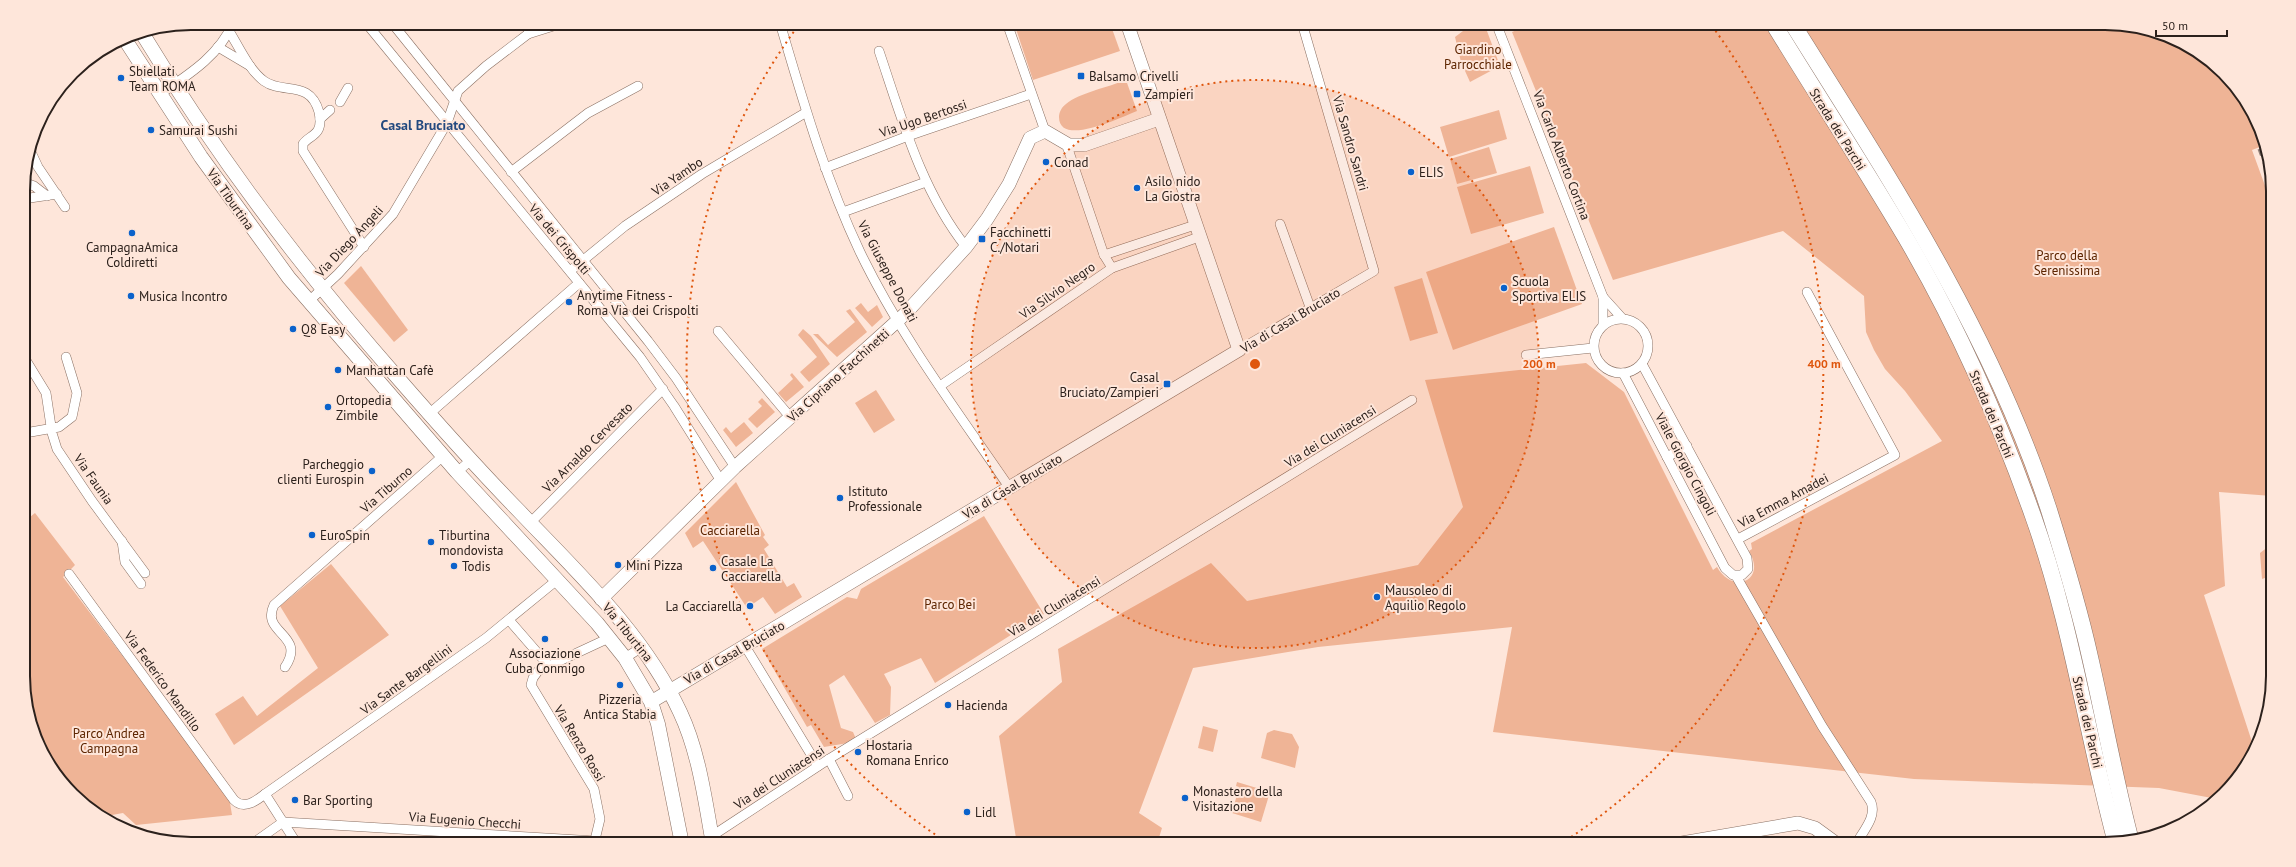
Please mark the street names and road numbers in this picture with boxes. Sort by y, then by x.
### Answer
street label: Strada dei Parchi [1806,85,1870,174]
street label: Via Carlo Alberto Cortina [1529,87,1594,222]
street label: Via Sandro Sandri [1329,93,1372,193]
street label: Via Ugo Bertossi [876,96,969,142]
street label: Via Yambo [648,153,706,200]
street label: Via Tiburtina [203,164,258,233]
street label: Via dei Crispolti [524,200,594,278]
street label: Via Diego Angeli [311,202,387,281]
street label: Via Giuseppe Donati [853,217,921,325]
street label: Via Silvio Negro [1015,258,1099,323]
street label: Via di Casal Bruciato [1236,284,1343,357]
street label: Via Cipriano Facchinetti [783,325,893,426]
street label: Strada dei Parchi [1965,368,2018,461]
street label: Via Arnaldo Cervesato [538,399,636,497]
street label: Via dei Cluniacensi [1280,401,1379,472]
street label: Viale Giorgio Cingoli [1651,409,1720,519]
street label: Via Faunia [69,450,117,508]
street label: Via di Casal Bruciato [958,450,1065,523]
street label: Via Tiburno [356,462,416,517]
street label: Via Emma Amadei [1734,469,1831,532]
street label: Via dei Cluniacensi [1004,572,1104,641]
street label: Via Tiburtina [598,598,657,665]
street label: Via di Casal Bruciato [680,617,788,689]
street label: Via Federico Mandillo [120,627,205,735]
street label: Via Sante Bargellini [356,640,456,719]
street label: Strada dei Parchi [2069,675,2106,770]
street label: Via Renzo Rossi [550,701,609,785]
street label: Via dei Cluniacensi [730,742,828,814]
street label: Via Eugenio Checchi [407,808,522,833]

